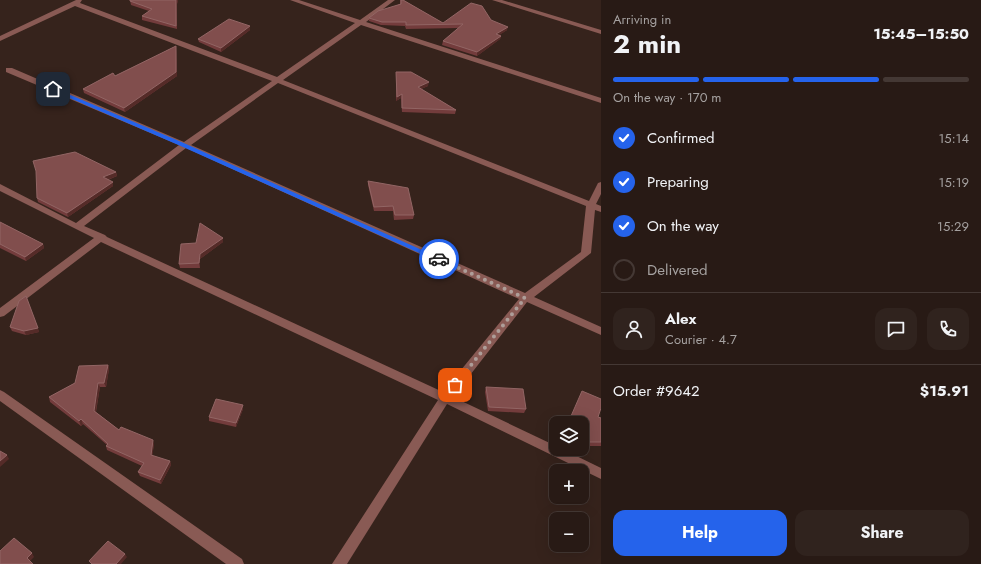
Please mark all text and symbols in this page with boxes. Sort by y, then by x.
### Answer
text: Arriving in [613,10,671,29]
text: 15:45–15:50 [873,23,969,45]
text: 2 min [613,25,681,63]
pin [36,72,70,106]
icon: home [42,78,64,100]
text: On the way · 170 m [613,88,722,107]
icon: check [613,127,635,149]
text: Confirmed [647,127,715,149]
text: 15:14 [938,129,969,148]
icon: check [613,171,635,193]
text: Preparing [647,171,709,193]
text: 15:19 [939,173,969,192]
icon: check [613,215,635,237]
text: On the way [647,215,719,237]
text: 15:29 [937,217,969,236]
courier [419,239,459,279]
icon: car [428,248,450,270]
text: Delivered [647,259,708,281]
button: person [613,308,655,350]
text: Alex [665,308,696,330]
button: chat [875,308,917,350]
button: phone [927,308,969,350]
text: Courier · 4.7 [665,330,737,349]
pin [438,368,472,402]
icon: bag [444,374,466,396]
text: Order #9642 [613,380,700,402]
text: $15.91 [920,380,969,402]
map controls [549,416,589,552]
button: layers [549,416,589,456]
button: + [549,464,589,504]
button: Help [613,510,787,556]
button: Share [795,510,969,556]
button: − [549,512,589,552]

